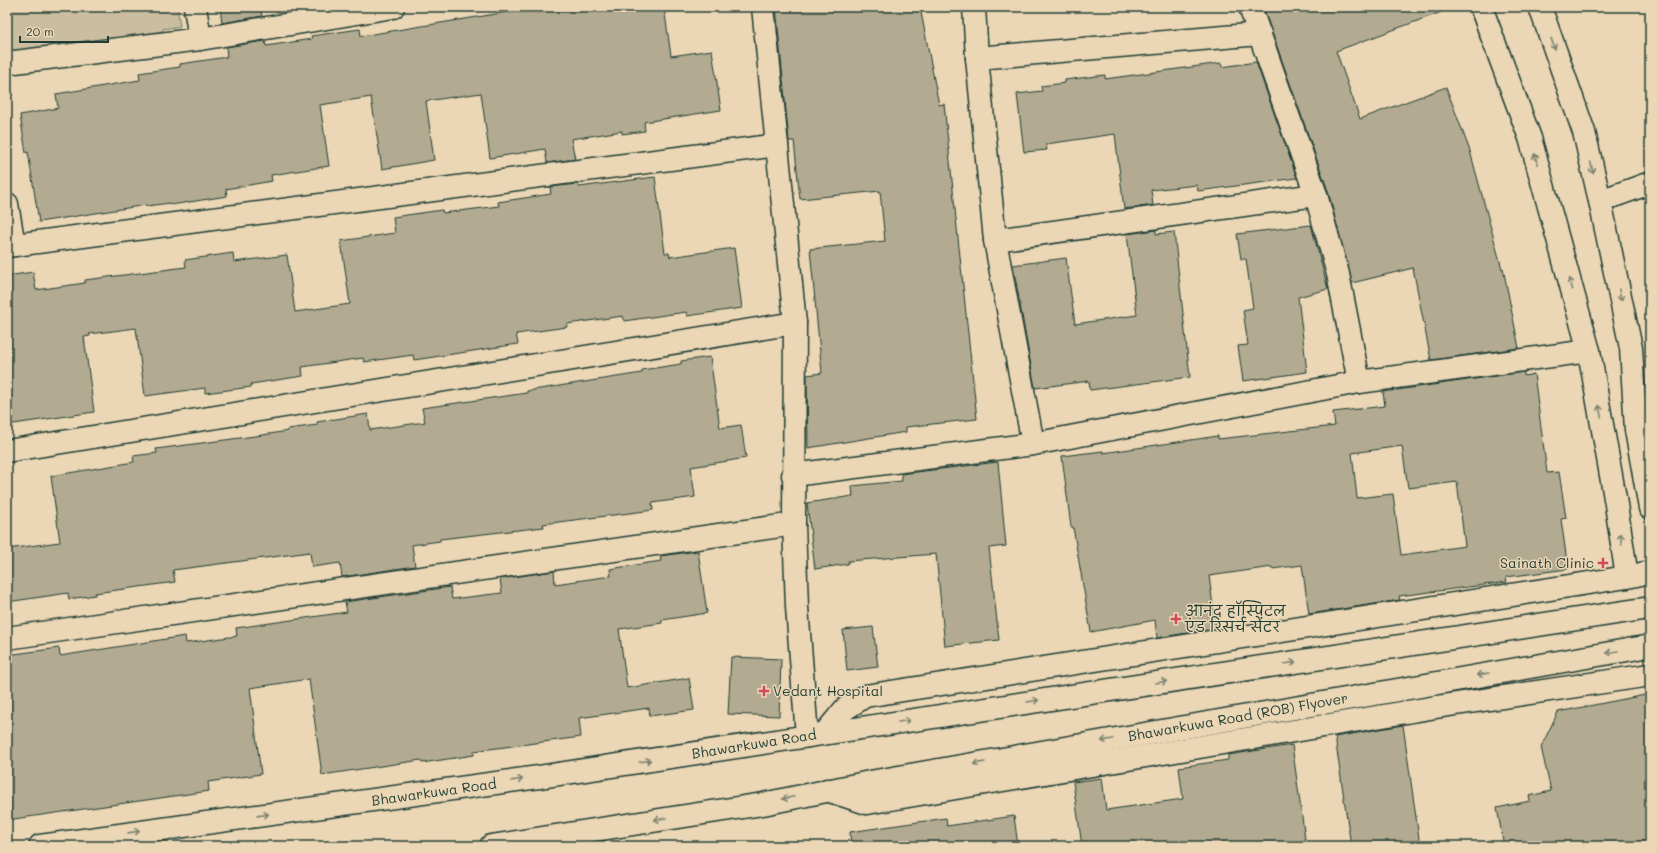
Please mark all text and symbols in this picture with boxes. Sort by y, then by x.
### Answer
scale bar [20,18,108,44]
text: 20 m [26,23,54,39]
one-way arrow [1550,37,1558,49]
one-way arrow [1532,153,1539,166]
one-way arrow [1589,161,1597,174]
one-way arrow [1566,278,1574,291]
one-way arrow [1616,288,1624,301]
one-way arrow [1596,405,1604,418]
one-way arrow [1617,533,1625,546]
place label: Sainath Clinic [1500,553,1594,572]
marker: Sainath Clinic [1597,557,1609,569]
place label: आनंद हॉस्पिटल एंड रिसर्च सेंटर [1184,600,1286,636]
marker: आनंद हॉस्पिटल एंड रिसर्च सेंटर [1170,613,1182,625]
one-way arrow [1605,648,1618,656]
one-way arrow [1283,659,1296,667]
one-way arrow [1477,670,1490,678]
one-way arrow [1154,678,1167,686]
place label: Vedant Hospital [773,681,883,700]
marker: Vedant Hospital [758,685,770,697]
street label: Bhawarkuwa Road (ROB) Flyover [1126,688,1349,745]
one-way arrow [1026,697,1039,705]
one-way arrow [897,717,910,725]
street label: Bhawarkuwa Road [690,724,818,763]
one-way arrow [1101,736,1114,744]
one-way arrow [638,757,651,765]
one-way arrow [973,759,986,767]
street label: Bhawarkuwa Road [370,773,498,810]
one-way arrow [510,776,523,784]
one-way arrow [782,795,795,803]
one-way arrow [256,811,269,819]
one-way arrow [654,816,667,824]
one-way arrow [127,828,140,836]

